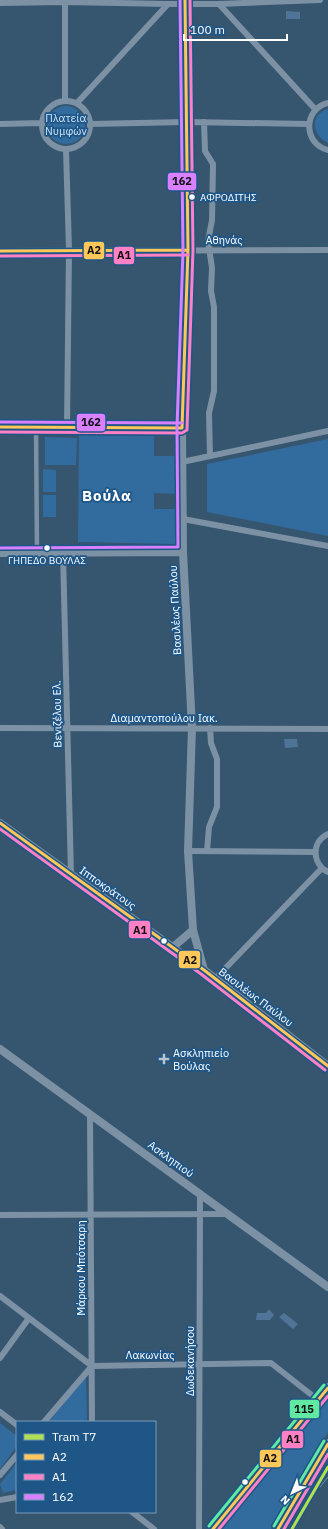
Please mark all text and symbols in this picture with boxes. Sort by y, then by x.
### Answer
scale bar [184,16,287,42]
text: 100 m [190,22,225,37]
park label: Πλατεία Νυμφών [45,111,87,138]
line badge: 162 [167,172,197,191]
text: 162 [172,174,192,188]
place label: ΑΦΡΟΔΙΤΗΣ [200,191,257,204]
marker: ΑΦΡΟΔΙΤΗΣ [187,192,197,202]
street label: Αθηνάς [205,233,243,247]
line badge: Α2 [83,241,105,260]
text: Α2 [87,243,101,257]
line badge: Α1 [113,246,135,265]
text: Α1 [117,248,131,262]
line badge: 162 [76,413,106,432]
text: 162 [81,415,101,429]
district label: Βούλα [82,486,132,505]
marker: ΓΗΠΕΔΟ ΒΟΥΛΑΣ [42,543,52,553]
place label: ΓΗΠΕΔΟ ΒΟΥΛΑΣ [8,554,86,567]
street label: Βασιλέως Παύλου [166,565,184,655]
street label: Βενιζέλου Ελ. [49,680,65,748]
street label: Διαμαντοπούλου Ιακ. [110,711,218,725]
street label: Ιπποκράτους [77,863,139,913]
line badge: Α1 [128,920,151,939]
text: Α1 [133,923,147,937]
unlabelled marker [159,936,169,946]
line badge: Α2 [178,950,201,969]
text: Α2 [183,953,197,967]
street label: Βασιλέως Παύλου [216,964,296,1030]
place label: Ασκληπιείο Βούλας [173,1046,229,1073]
marker: Ασκληπιείο Βούλας [158,1053,170,1065]
street label: Ασκληπιού [145,1138,197,1180]
street label: Μάρκου Μπότσαρη [74,1220,88,1316]
street label: Δωδεκανήσου [183,1326,197,1396]
street label: Λακωνίας [126,1348,174,1362]
line badge: 115 [289,1399,320,1419]
text: 115 [294,1402,314,1416]
legend [16,1421,156,1513]
text: Tram Τ7 [52,1429,96,1444]
line badge: Α1 [281,1430,304,1449]
text: Α1 [286,1432,300,1446]
text: Α2 [52,1449,67,1464]
line badge: Α2 [259,1449,282,1468]
text: Α2 [263,1451,277,1465]
text: Α1 [52,1469,67,1484]
north arrow [272,1473,312,1513]
unlabelled marker [240,1477,250,1487]
text: 162 [52,1489,74,1504]
text: N [277,1492,293,1508]

